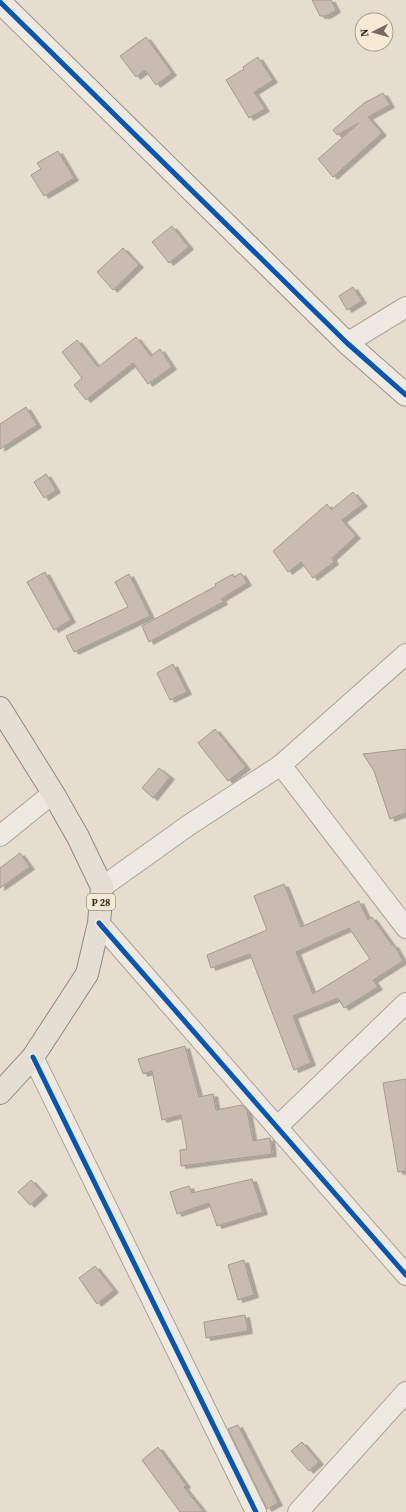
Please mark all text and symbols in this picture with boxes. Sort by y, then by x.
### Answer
north arrow [354,12,394,52]
text: N [357,28,372,38]
road number: P 28 [87,894,115,910]

